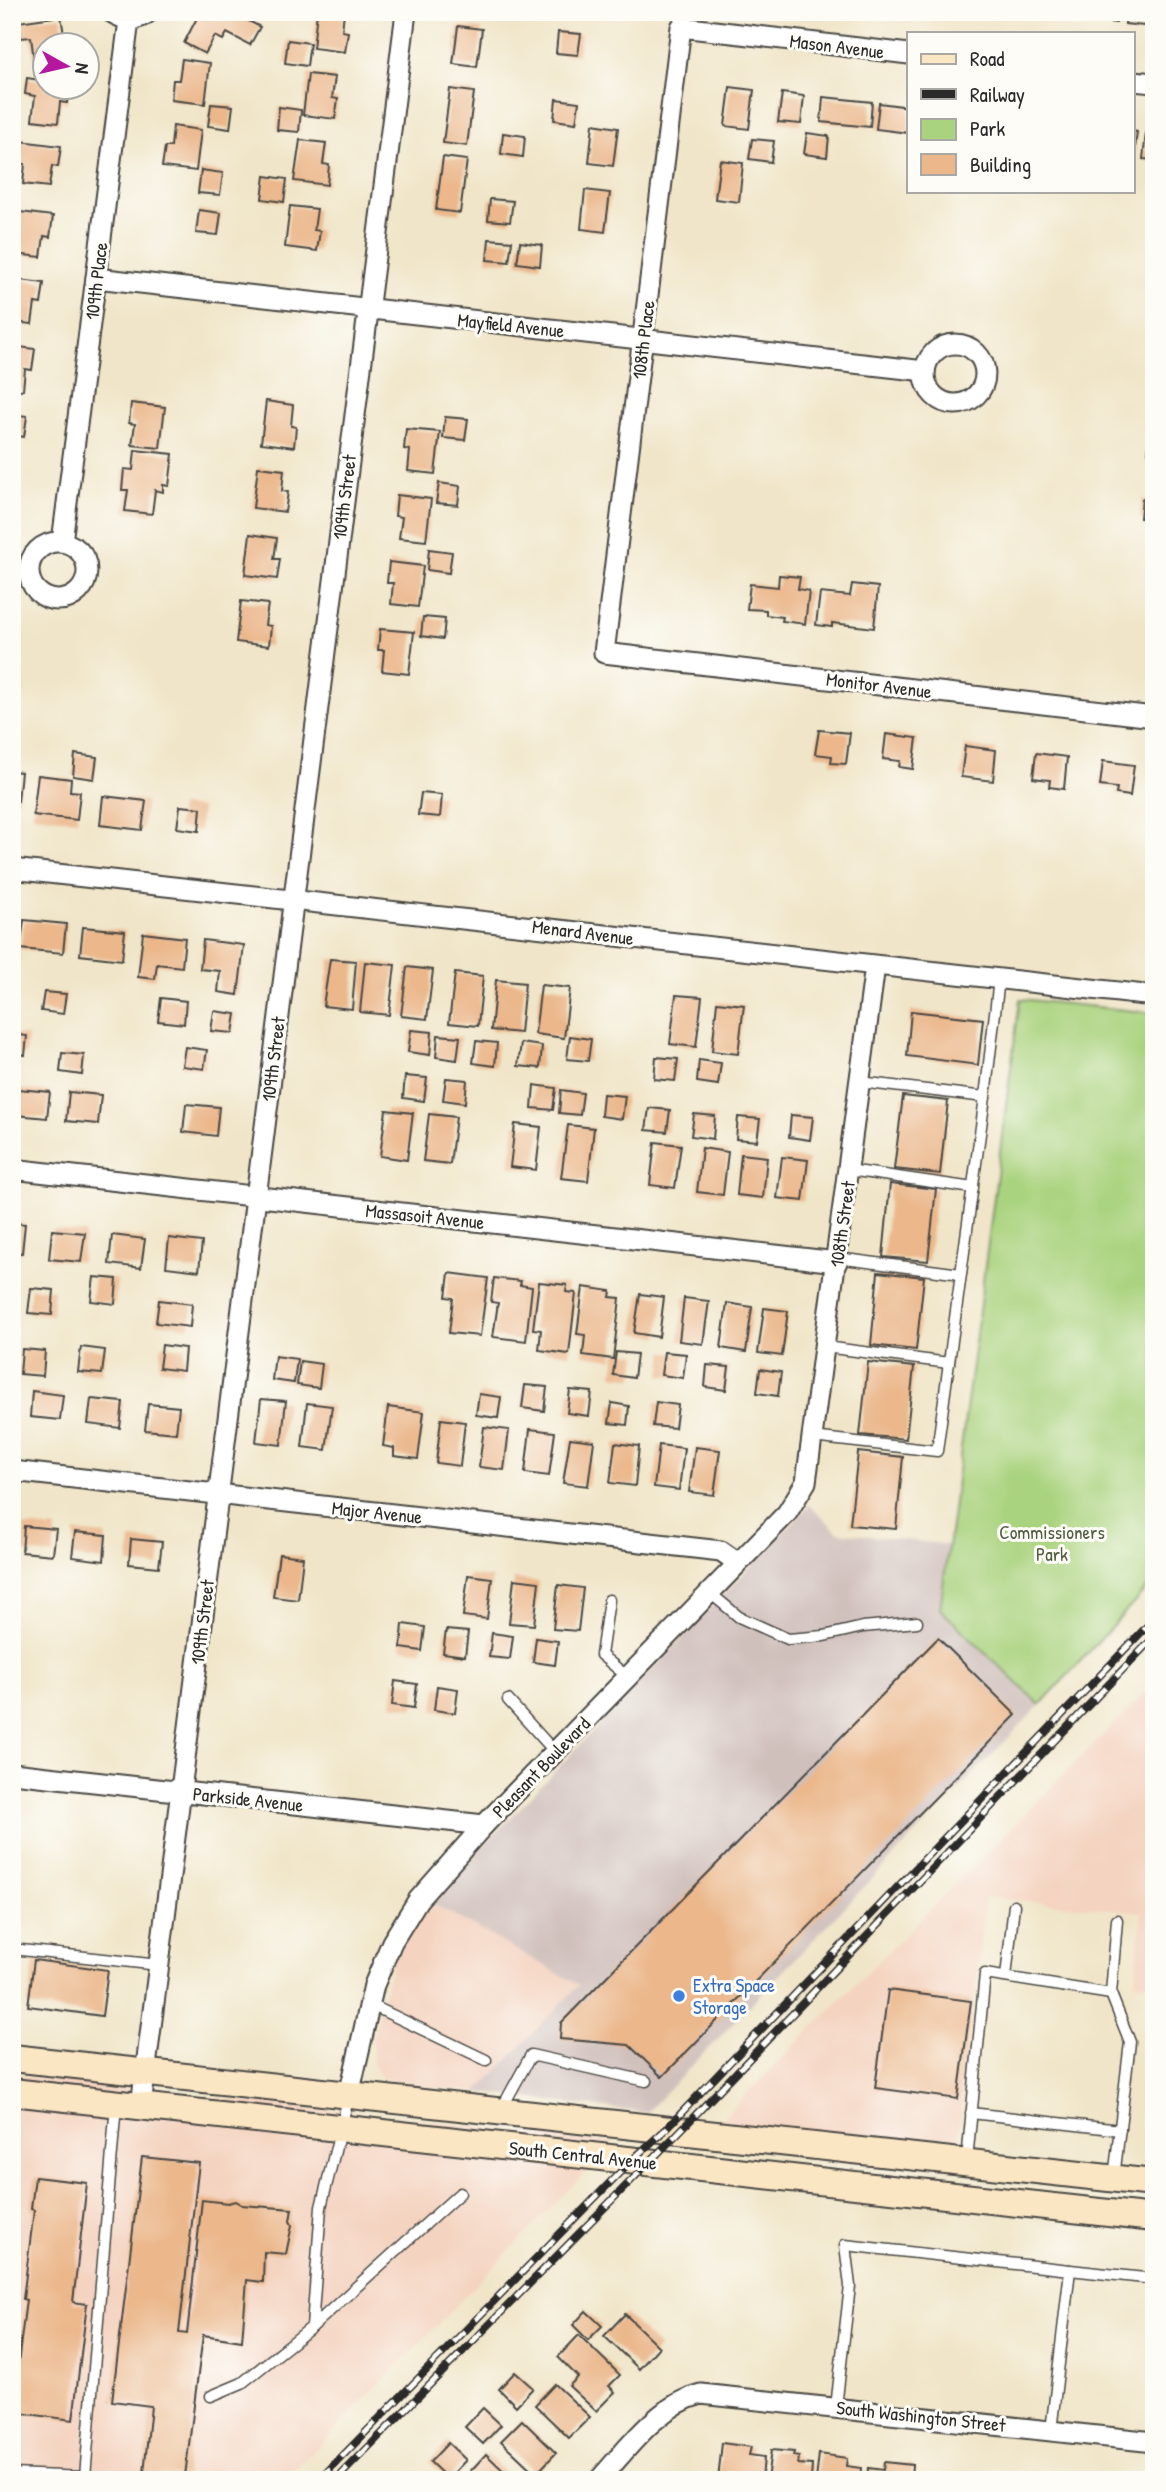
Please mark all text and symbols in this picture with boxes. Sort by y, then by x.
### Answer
street label: Mason Avenue [788,27,886,65]
north arrow [32,32,102,102]
legend [907,32,1134,192]
text: Road [970,44,1004,73]
text: N [69,62,96,75]
text: Railway [970,80,1025,109]
text: Park [970,114,1005,143]
text: Building [970,150,1031,179]
street label: 109th Place [78,240,114,321]
street label: 108th Place [625,299,661,381]
street label: Mayfield Avenue [456,306,566,344]
street label: 109th Street [326,453,362,541]
street label: Monitor Avenue [825,666,934,704]
street label: Menard Avenue [531,913,636,951]
street label: 109th Street [255,1015,291,1103]
street label: 108th Street [823,1179,861,1269]
street label: Massasoit Avenue [364,1197,486,1235]
street label: Major Avenue [331,1494,424,1530]
park label: Commissioners Park [999,1519,1105,1567]
street label: 109th Street [184,1578,220,1666]
street label: Pleasant Boulevard [486,1711,596,1823]
street label: Parkside Avenue [191,1780,305,1818]
place label: Extra Space Storage [693,1972,775,2020]
marker: Extra Space Storage [671,1988,687,2004]
street label: South Central Avenue [508,2134,659,2176]
street label: South Washington Street [835,2394,1007,2438]

